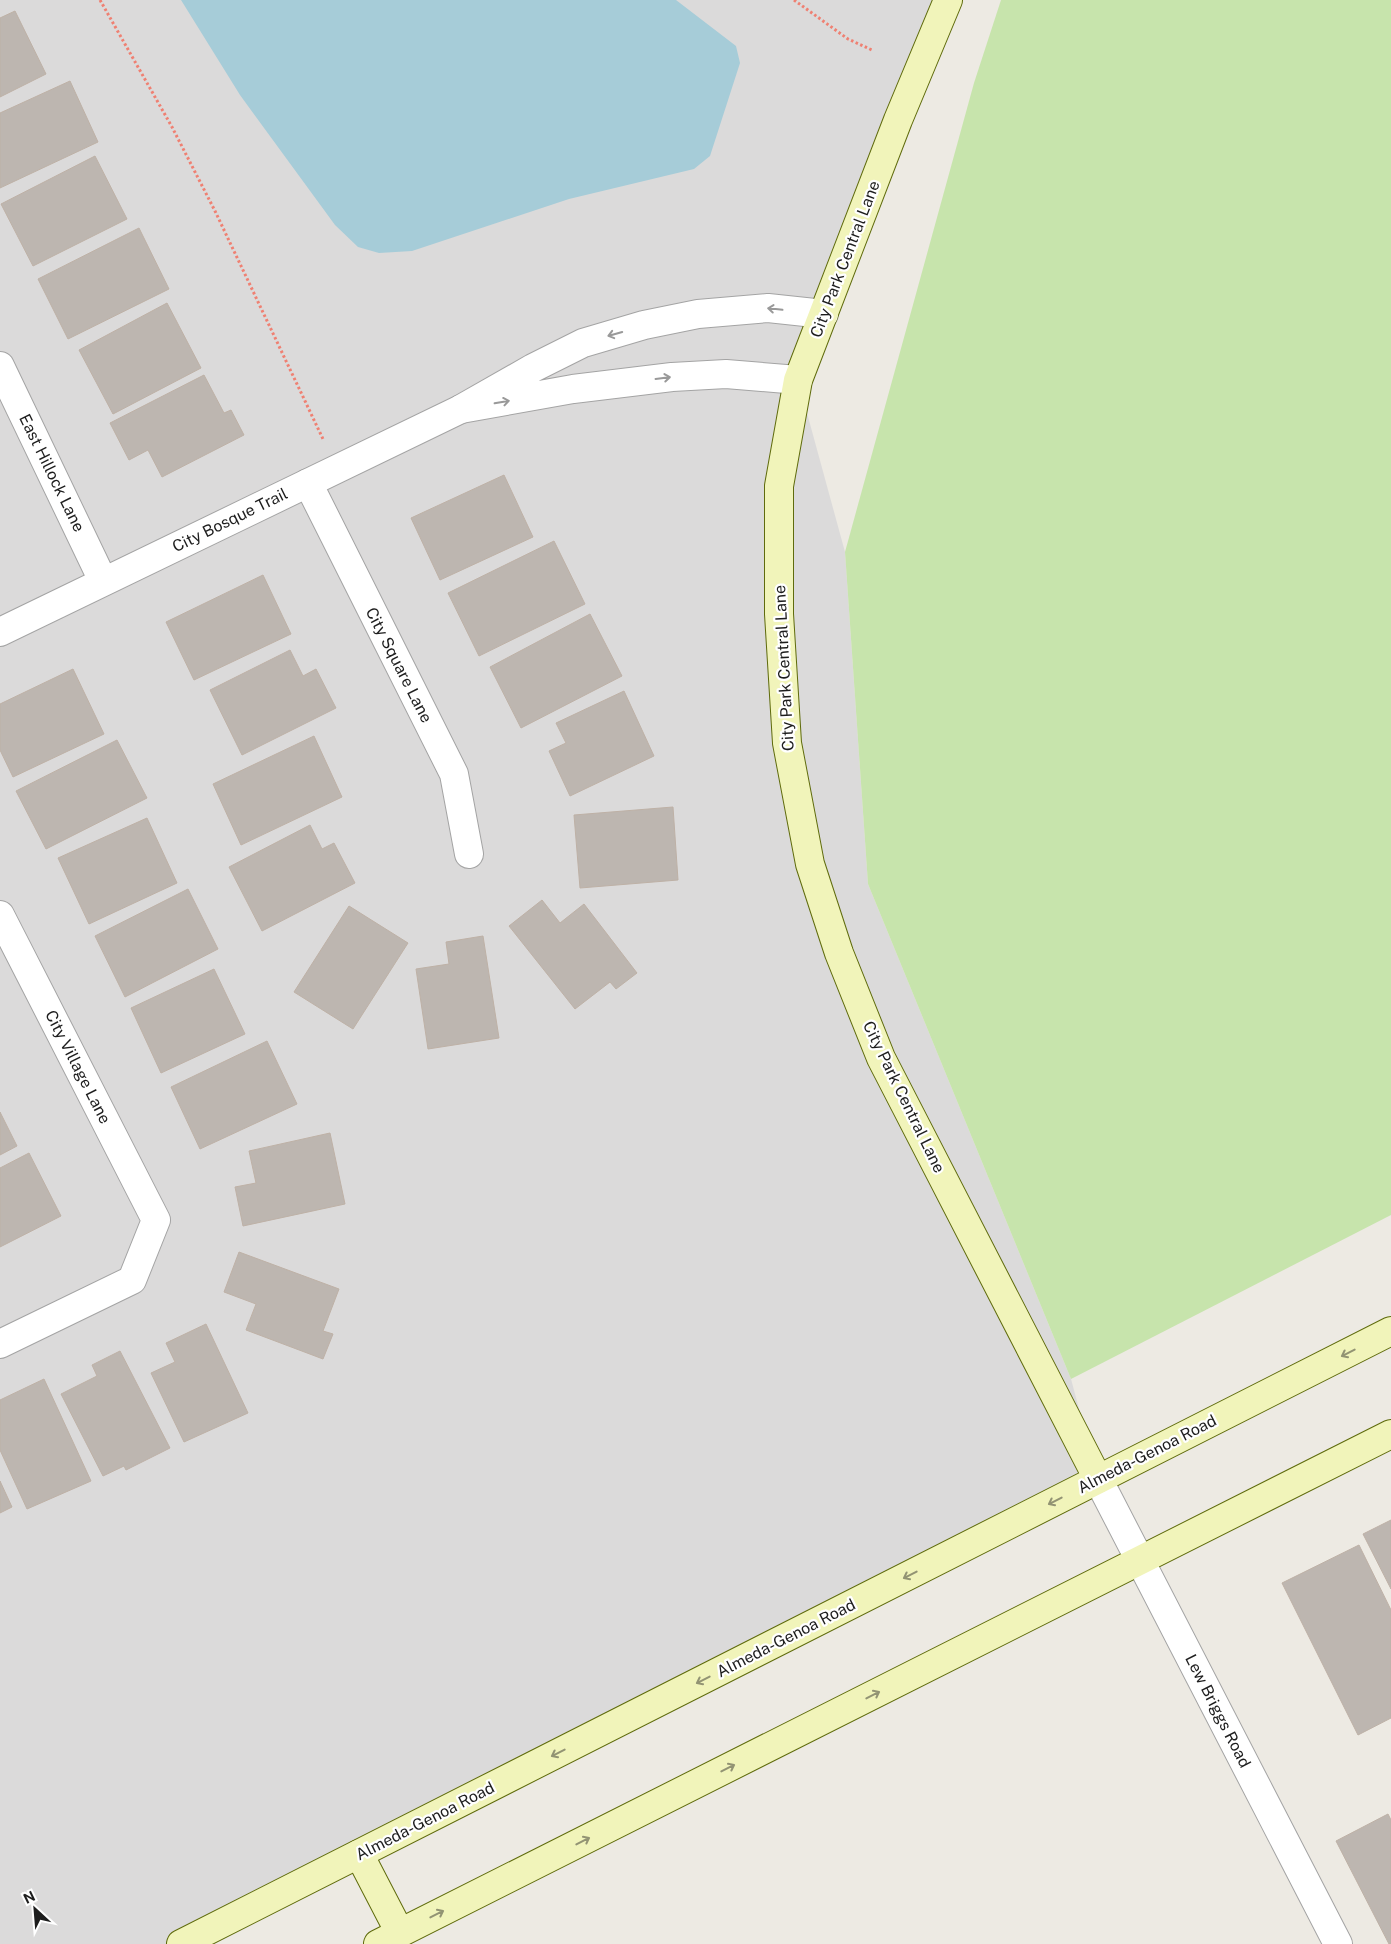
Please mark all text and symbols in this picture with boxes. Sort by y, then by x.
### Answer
street label: City Park Central Lane [806,178,884,340]
one-way arrow [768,304,784,314]
one-way arrow [608,329,624,339]
one-way arrow [655,373,671,383]
one-way arrow [494,396,510,406]
street label: East Hillock Lane [15,411,89,535]
street label: City Bosque Trail [169,484,291,556]
street label: City Park Central Lane [770,584,798,752]
street label: City Square Lane [362,604,436,726]
street label: City Village Lane [41,1007,115,1127]
street label: City Park Central Lane [859,1018,949,1176]
one-way arrow [1340,1348,1355,1358]
street label: Almeda-Genoa Road [1074,1411,1220,1497]
one-way arrow [1048,1497,1063,1506]
one-way arrow [903,1571,918,1580]
street label: Almeda-Genoa Road [713,1595,859,1681]
street label: Lew Briggs Road [1181,1651,1255,1771]
one-way arrow [696,1676,711,1685]
one-way arrow [865,1690,880,1699]
one-way arrow [551,1749,566,1759]
one-way arrow [720,1763,735,1773]
street label: Almeda-Genoa Road [352,1778,498,1864]
one-way arrow [575,1836,590,1846]
north arrow [10,1884,60,1934]
text: N [21,1888,38,1907]
one-way arrow [430,1909,445,1919]

